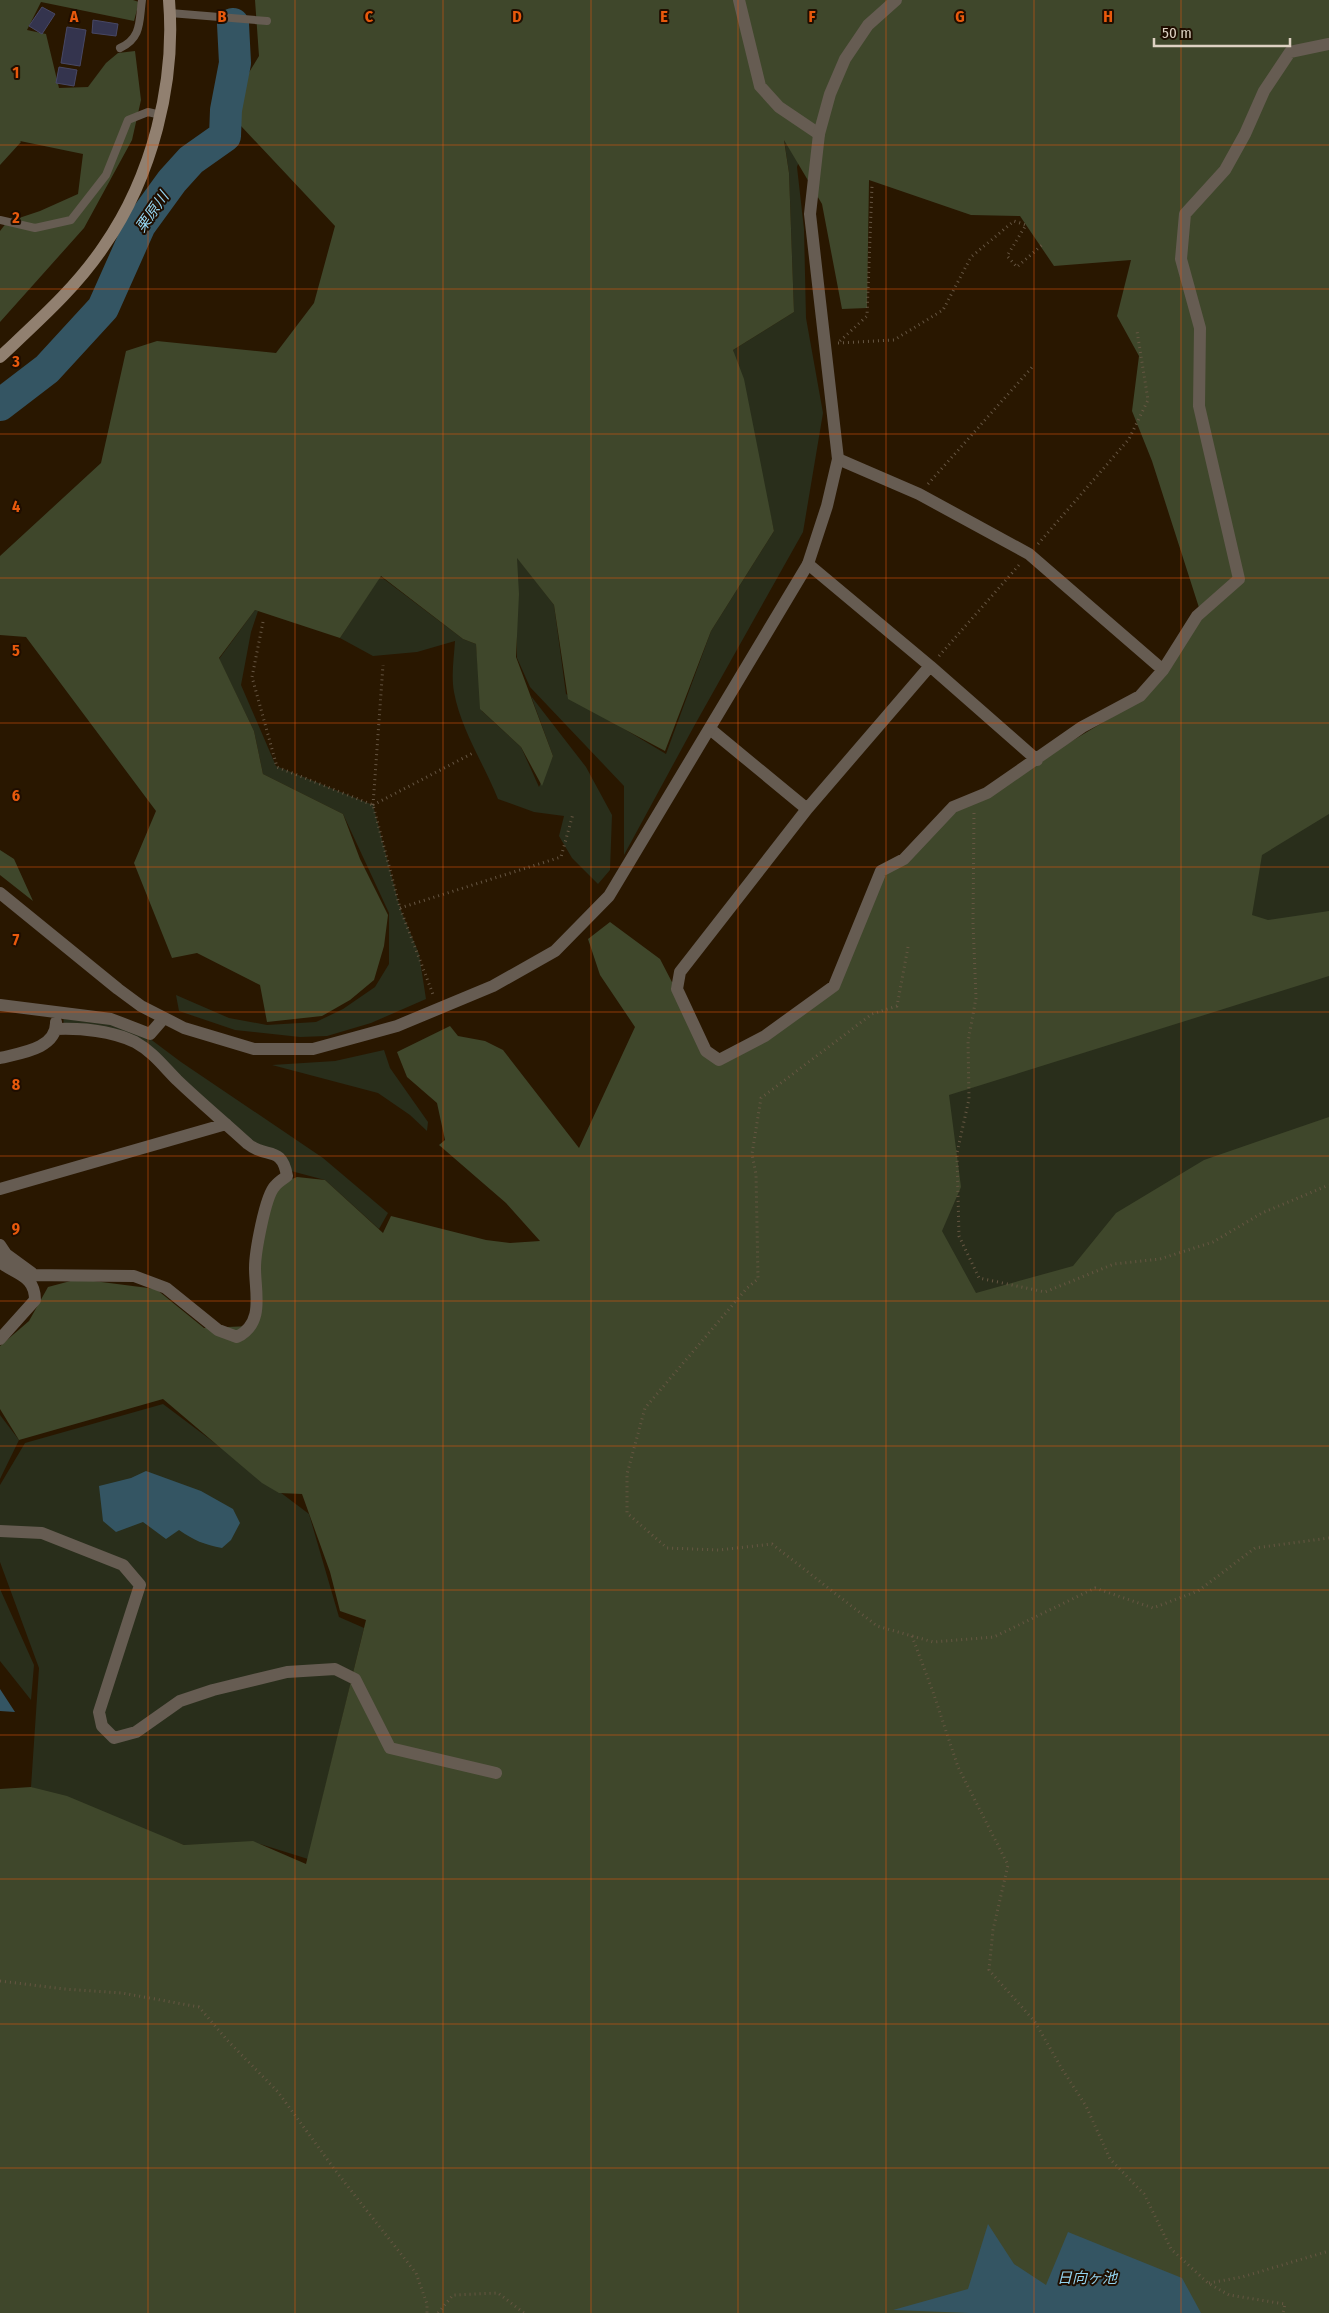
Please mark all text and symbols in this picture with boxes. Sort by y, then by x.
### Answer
text: A [69,7,79,26]
text: B [218,7,227,26]
text: C [365,7,374,26]
text: D [512,7,522,26]
text: E [660,7,668,26]
text: F [808,7,816,26]
text: G [955,7,965,26]
text: H [1103,7,1113,26]
scale bar [1154,15,1290,47]
text: 50 m [1162,24,1192,42]
text: 1 [13,63,19,82]
water label: 栗原川 [132,187,173,236]
text: 2 [11,208,20,227]
text: 3 [11,352,20,371]
text: 4 [12,497,20,516]
text: 5 [12,641,20,660]
text: 6 [12,786,20,805]
text: 7 [13,930,20,949]
text: 8 [12,1075,21,1094]
text: 9 [12,1219,20,1238]
water label: 日向ヶ池 [1057,2269,1119,2287]

